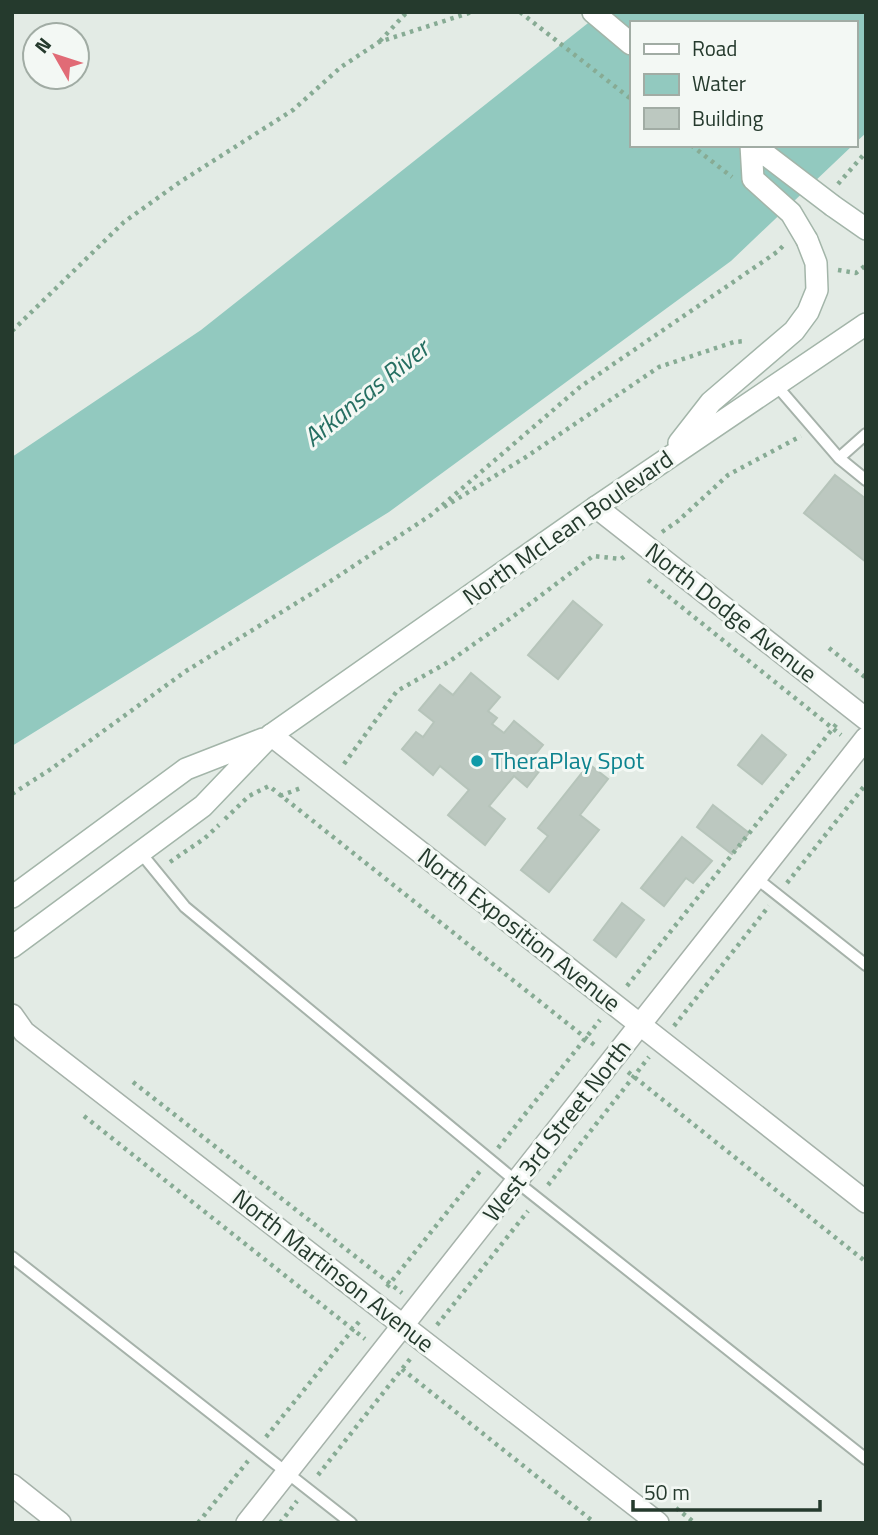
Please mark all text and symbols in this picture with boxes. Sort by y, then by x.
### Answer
north arrow [21,21,91,91]
legend [630,21,857,147]
text: N [27,31,58,59]
text: Road [692,32,737,64]
text: Water [692,67,746,99]
text: Building [692,102,764,134]
water label: Arkansas River [294,328,439,456]
street label: North McLean Boulevard [455,441,680,614]
street label: North Dodge Avenue [638,534,825,691]
place label: TheraPlay Spot [491,742,645,778]
marker: TheraPlay Spot [469,753,485,769]
street label: North Exposition Avenue [410,838,629,1020]
street label: West 3rd Street North [473,1032,639,1229]
street label: North Martinson Avenue [225,1180,442,1361]
scale bar [633,1468,820,1512]
text: 50 m [644,1476,690,1508]

